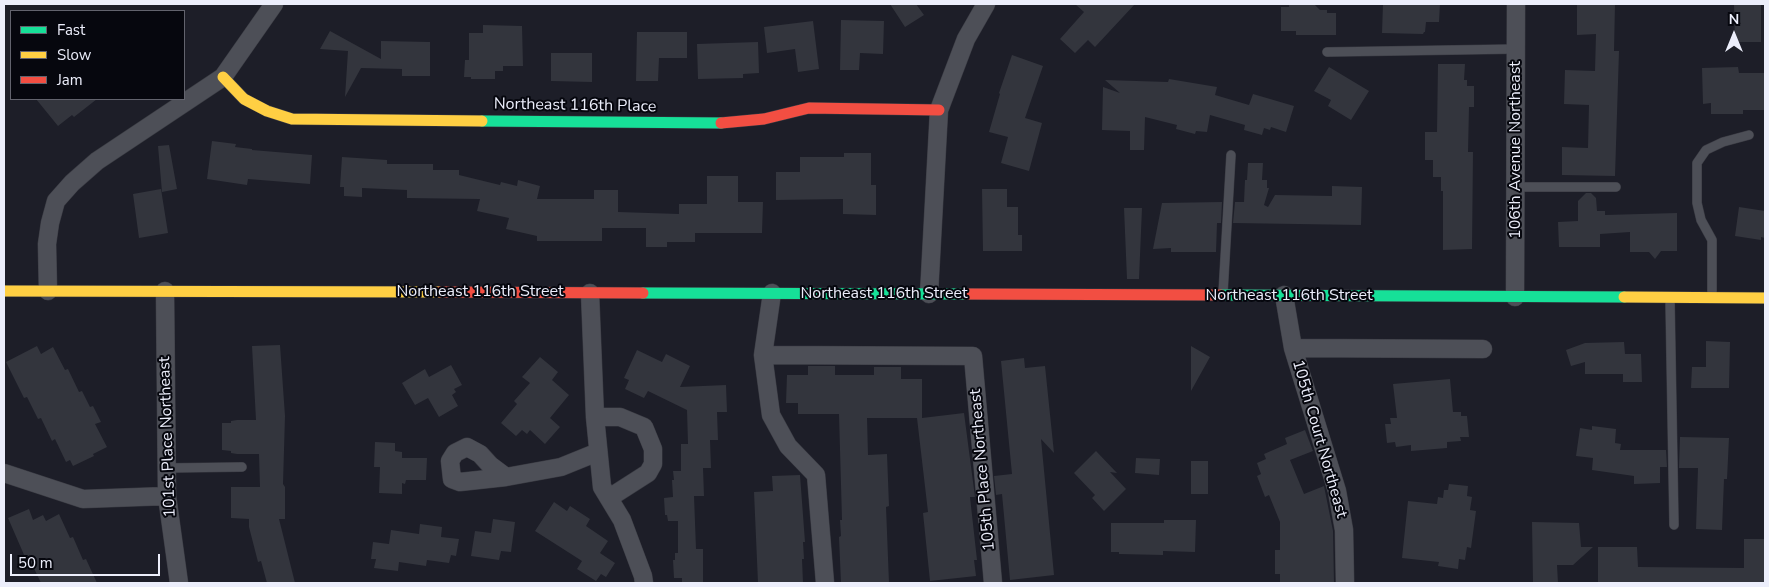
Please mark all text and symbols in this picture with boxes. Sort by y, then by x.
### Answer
legend [10,10,185,100]
north arrow [1709,10,1759,60]
text: N [1729,10,1739,29]
text: Fast [57,20,85,40]
text: Slow [57,45,91,65]
street label: 106th Avenue Northeast [1506,61,1526,239]
text: Jam [57,70,83,90]
street label: Northeast 116th Place [494,95,656,117]
street label: Northeast 116th Street [396,282,564,302]
street label: Northeast 116th Street [800,284,968,304]
street label: Northeast 116th Street [1205,286,1373,306]
street label: 101st Place Northeast [156,356,180,518]
street label: 105th Court Northeast [1287,358,1351,520]
street label: 105th Place Northeast [966,388,1000,552]
scale bar [12,544,162,576]
text: 50 m [18,553,53,573]

